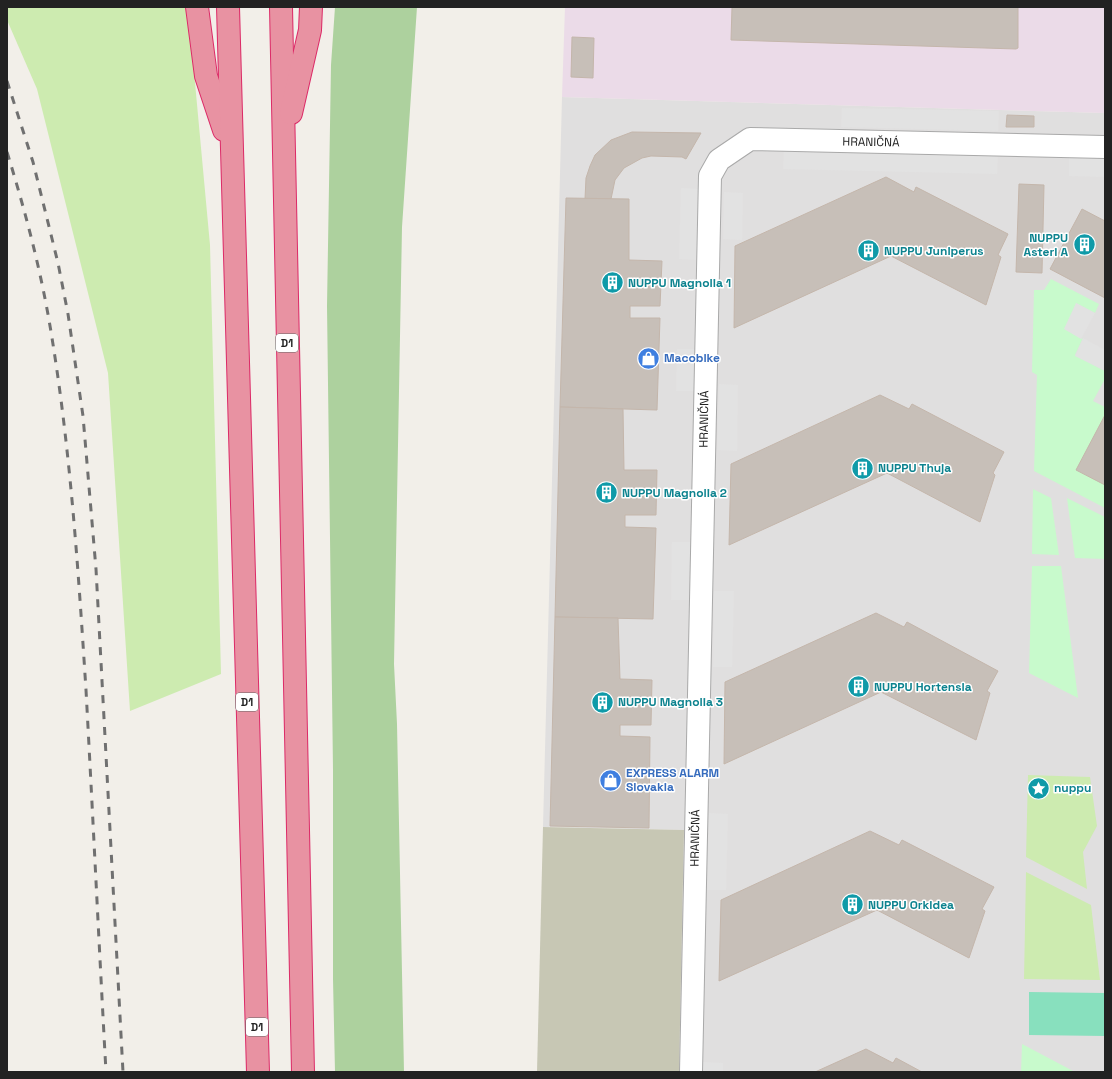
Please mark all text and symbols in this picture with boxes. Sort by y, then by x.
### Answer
street label: HRANIČNÁ [842,134,900,151]
place label: NUPPU Asteri A [1024,230,1068,260]
building icon: NUPPU Asteri A [1071,232,1097,258]
building icon: NUPPU Juniperus [855,238,881,264]
place label: NUPPU Juniperus [884,243,984,259]
building icon: NUPPU Magnolia 1 [599,270,625,296]
place label: NUPPU Magnolia 1 [628,275,731,291]
road number: D1 [276,334,298,352]
shop icon: Macobike [636,345,662,371]
place label: Macobike [664,350,720,366]
street label: HRANIČNÁ [696,390,713,448]
building icon: NUPPU Thuja [850,455,876,481]
place label: NUPPU Thuja [878,460,951,476]
building icon: NUPPU Magnolia 2 [594,480,620,506]
place label: NUPPU Magnolia 2 [622,485,727,501]
building icon: NUPPU Hortensia [845,674,871,700]
place label: NUPPU Hortensia [874,679,972,695]
building icon: NUPPU Magnolia 3 [589,689,615,715]
road number: D1 [236,693,258,711]
place label: NUPPU Magnolia 3 [618,694,723,710]
place label: EXPRESS ALARM Slovakia [626,765,719,795]
shop icon: EXPRESS ALARM Slovakia [597,767,623,793]
place icon: nuppu [1025,775,1051,801]
place label: nuppu [1054,780,1091,796]
street label: HRANIČNÁ [687,809,704,867]
building icon: NUPPU Orkidea [839,892,865,918]
place label: NUPPU Orkidea [868,897,954,913]
road number: D1 [246,1018,268,1036]

